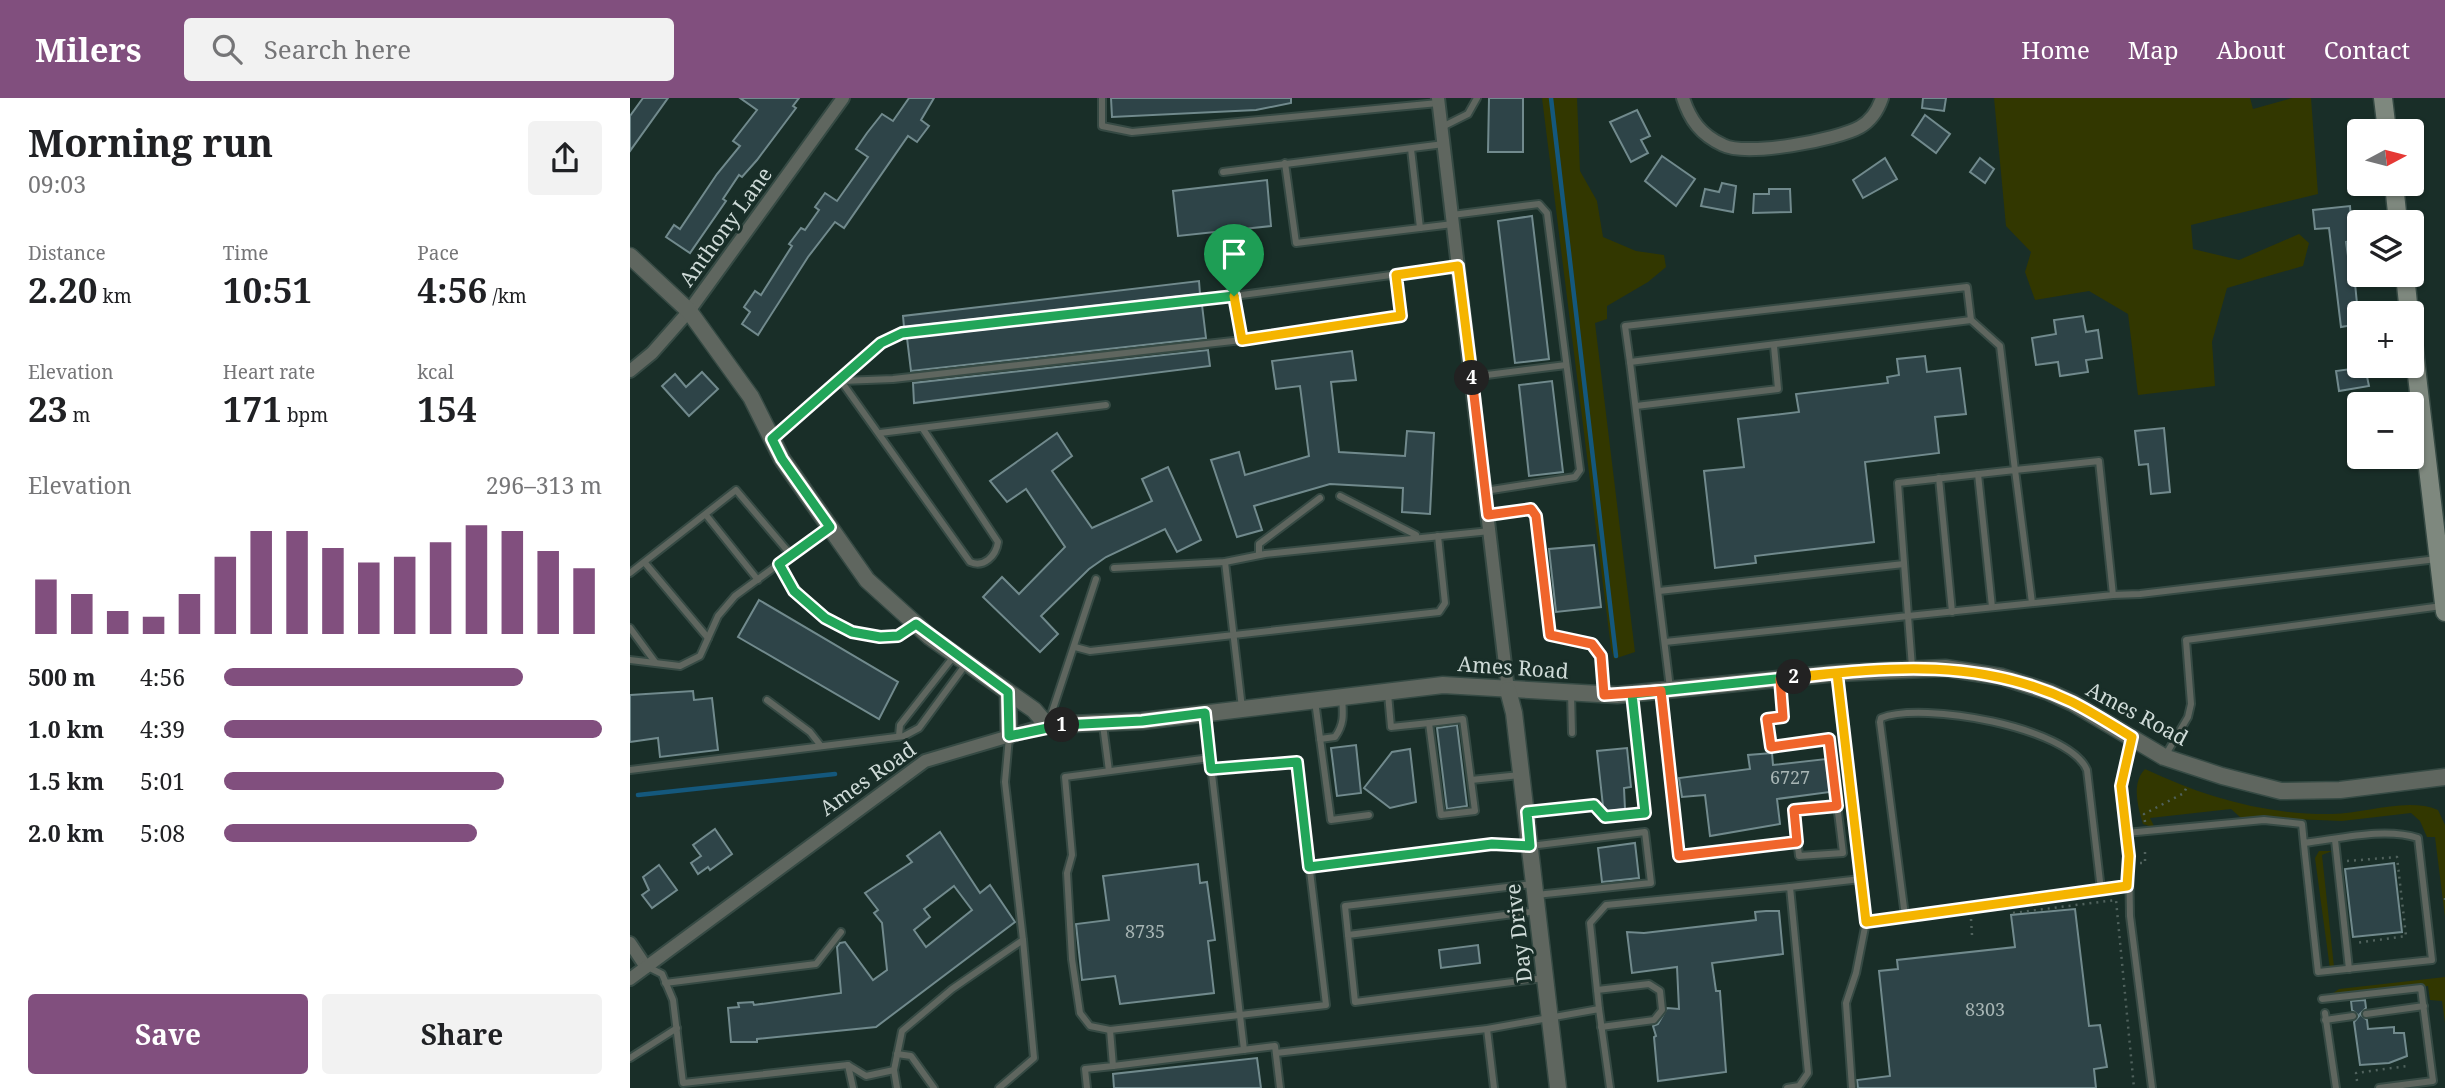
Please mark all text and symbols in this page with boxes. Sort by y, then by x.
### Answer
search box [184,18,674,81]
text: Milers [35,27,142,72]
icon: search [208,30,246,68]
text: Search here [264,31,411,67]
text: Home [2021,33,2090,66]
text: Map [2128,33,2179,66]
text: About [2217,33,2286,66]
text: Contact [2324,33,2410,66]
text: Morning run [28,116,273,168]
north arrow [2347,119,2424,196]
map controls [2347,119,2424,469]
button: share [528,121,602,195]
street label: Anthony Lane [672,161,778,292]
text: 09:03 [28,168,86,200]
button: layers [2347,210,2424,287]
pin [1204,224,1264,296]
icon: arrive [1215,235,1253,273]
text: Distance [28,240,106,266]
text: Time [223,240,269,266]
text: Pace [417,240,459,266]
text: 2.20 [28,266,98,313]
text: 10:51 [223,266,312,313]
text: 4:56 [417,266,487,313]
text: km [98,283,132,309]
text: /km [487,283,527,309]
button: + [2347,301,2424,378]
text: Elevation [28,359,114,385]
text: Heart rate [223,359,315,385]
text: kcal [417,359,454,385]
pin: 4 [1454,360,1490,396]
text: 4 [1466,364,1477,390]
text: 23 [28,385,68,432]
text: 171 [223,385,282,432]
text: 154 [417,385,477,432]
button: − [2347,392,2424,469]
text: m [68,402,90,428]
text: bpm [282,402,328,428]
text: Elevation [28,469,132,501]
text: 296–313 m [486,469,602,501]
street label: Ames Road [1457,649,1570,685]
pin: 2 [1776,660,1812,694]
text: 500 m [28,661,96,693]
text: 4:56 [140,661,185,693]
text: 2 [1788,663,1799,689]
street label: Ames Road [2082,675,2193,752]
pin: 1 [1044,708,1080,742]
text: 1 [1056,711,1067,737]
text: 1.0 km [28,713,104,745]
text: 4:39 [140,713,185,745]
street label: Ames Road [814,735,921,822]
text: 1.5 km [28,765,104,797]
text: 5:01 [140,765,185,797]
house number: 6727 [1770,765,1810,789]
text: 2.0 km [28,817,104,849]
text: 5:08 [140,817,185,849]
street label: Day Drive [1498,882,1538,984]
house number: 8735 [1125,919,1165,943]
button: Save [28,994,308,1074]
button: Share [322,994,602,1074]
house number: 8303 [1965,997,2005,1021]

